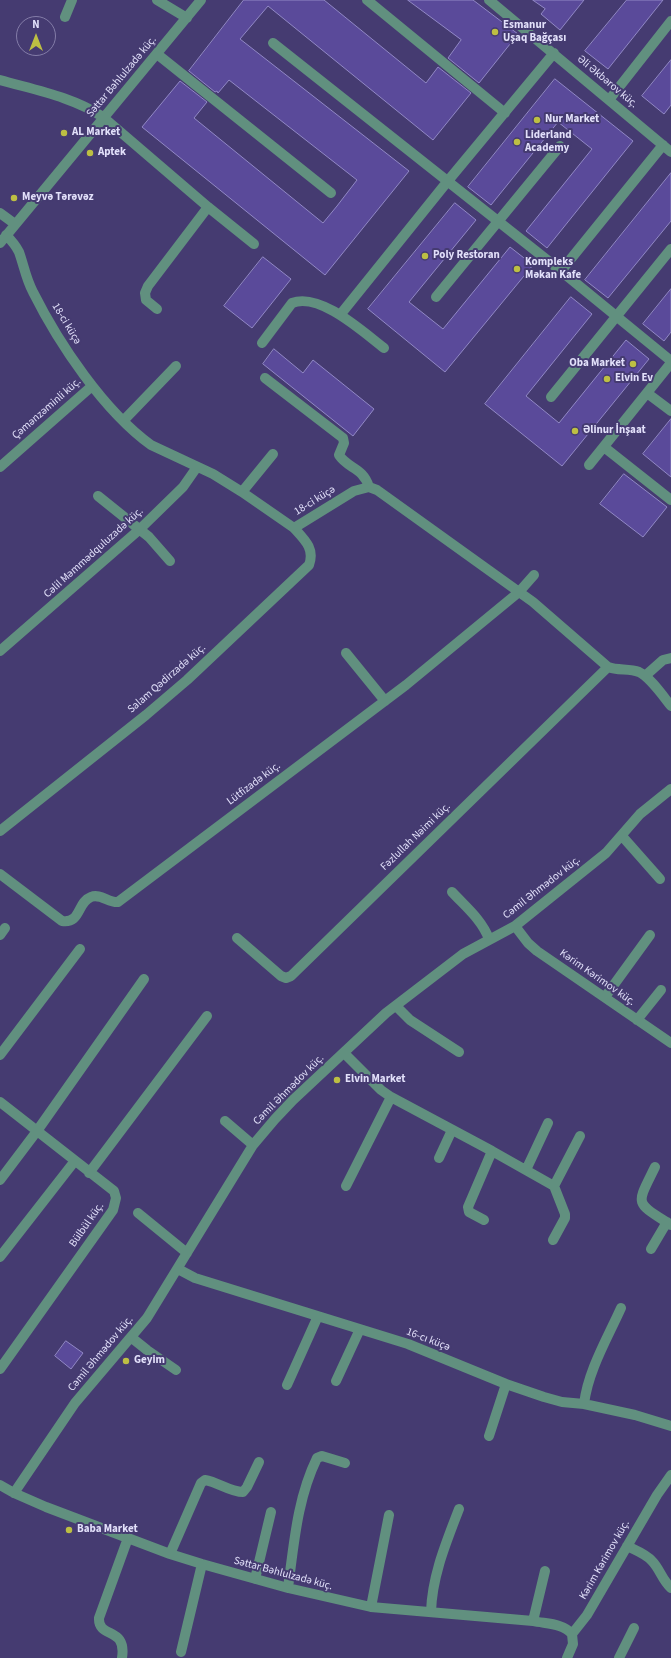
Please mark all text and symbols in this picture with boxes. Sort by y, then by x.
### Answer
north arrow [16,16,56,56]
text: N [32,17,40,32]
place label: Esmanur Uşaq Bağçası [503,19,566,45]
marker: Esmanur Uşaq Bağçası [490,27,500,37]
street label: Səttar Bəhlulzadə küç. [84,34,160,120]
street label: Əli Əkbərov küç. [574,53,640,111]
place label: Nur Market [545,113,599,127]
marker: Nur Market [532,115,542,125]
place label: AL Market [72,126,120,140]
marker: AL Market [59,128,69,138]
place label: Liderland Academy [525,129,572,155]
marker: Liderland Academy [512,137,522,147]
place label: Aptek [98,146,126,160]
marker: Aptek [85,148,95,158]
place label: Meyvə Tərəvəz [22,191,94,205]
marker: Meyvə Tərəvəz [9,193,19,203]
place label: Poly Restoran [433,249,500,263]
marker: Poly Restoran [420,251,430,261]
place label: Kompleks Məkan Kafe [525,256,581,282]
marker: Kompleks Məkan Kafe [512,264,522,274]
street label: 18-ci küçə [48,301,84,347]
place label: Oba Market [569,357,625,371]
marker: Oba Market [628,359,638,369]
place label: Elvin Ev [615,372,653,386]
marker: Elvin Ev [602,374,612,384]
street label: Çəmənzəminli küç. [10,375,84,443]
place label: Əlinur İnşaat [583,424,646,438]
marker: Əlinur İnşaat [570,426,580,436]
street label: 18-ci küçə [292,483,338,519]
street label: Cəlil Məmmədquluzadə küç. [42,505,146,601]
street label: Salam Qədirzadə küç. [125,641,209,717]
street label: Lütfizadə küç. [225,760,283,808]
street label: Fəzlullah Nəimi küç. [378,800,454,874]
street label: Cəmil Əhmədov küç. [501,854,583,922]
street label: Kərim Kərimov küç. [557,947,637,1009]
street label: Cəmil Əhmədov küç. [251,1052,327,1128]
place label: Elvin Market [345,1073,406,1087]
marker: Elvin Market [332,1075,342,1085]
street label: Bülbül küç. [67,1200,107,1250]
street label: Cəmil Əhmədov küç. [66,1314,136,1394]
street label: 16-cı küçə [404,1326,452,1354]
place label: Geyim [134,1354,165,1368]
marker: Geyim [121,1356,131,1366]
street label: Kərim Kərimov küç. [577,1518,633,1602]
place label: Baba Market [77,1523,138,1537]
marker: Baba Market [64,1525,74,1535]
street label: Səttar Bəhlulzadə küç. [232,1554,334,1594]

